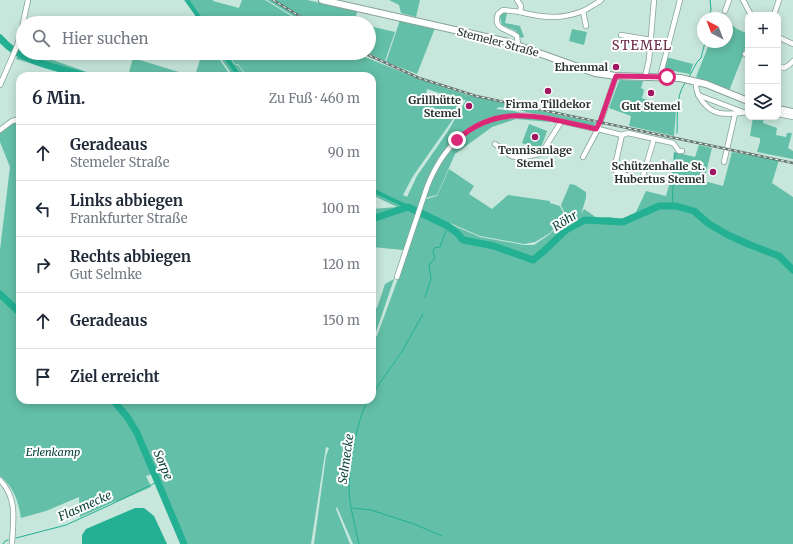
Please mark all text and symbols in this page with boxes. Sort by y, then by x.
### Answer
north arrow [697,12,733,48]
map controls [745,12,781,120]
button: + [745,12,781,48]
search box [16,16,376,60]
street label: Stemeler Straße [456,24,541,60]
icon: search [30,27,52,49]
text: Hier suchen [62,29,149,48]
district label: STEMEL [612,37,672,54]
button: − [745,48,781,84]
place label: Ehrenmal [554,60,608,74]
marker: Ehrenmal [611,62,621,72]
route start [658,68,676,86]
button: layers [745,84,781,120]
marker: Firma Tilldekor [543,86,553,96]
text: 6 Min. [32,87,86,109]
marker: Gut Stemel [646,88,656,98]
text: Zu Fuß · 460 m [269,90,360,107]
place label: Grillhütte Stemel [408,93,461,120]
place label: Firma Tilldekor [505,97,591,111]
place label: Gut Stemel [621,99,681,113]
marker: Grillhütte Stemel [464,101,474,111]
route end [448,131,466,149]
marker: Tennisanlage Stemel [530,132,540,142]
text: Geradeaus [70,135,147,154]
icon: ahead [32,142,54,164]
place label: Tennisanlage Stemel [498,143,572,170]
text: 90 m [328,144,360,161]
text: Stemeler Straße [70,154,169,171]
place label: Schützenhalle St. Hubertus Stemel [612,159,705,186]
marker: Schützenhalle St. Hubertus Stemel [708,167,718,177]
text: Links abbiegen [70,191,183,210]
icon: left [32,198,54,220]
text: 100 m [322,200,360,217]
water label: Röhr [549,207,581,234]
text: Frankfurter Straße [70,210,187,227]
text: Rechts abbiegen [70,247,191,266]
icon: right [32,254,54,276]
text: 120 m [322,256,360,273]
text: Gut Selmke [70,266,142,283]
icon: ahead [32,310,54,332]
text: Geradeaus [70,311,147,330]
text: 150 m [323,312,360,329]
icon: arrive [32,366,54,388]
text: Ziel erreicht [70,367,160,386]
water label: Selmecke [335,433,356,485]
park label: Erlenkamp [26,445,80,459]
water label: Sorpe [151,448,176,482]
water label: Flasmecke [55,487,114,524]

